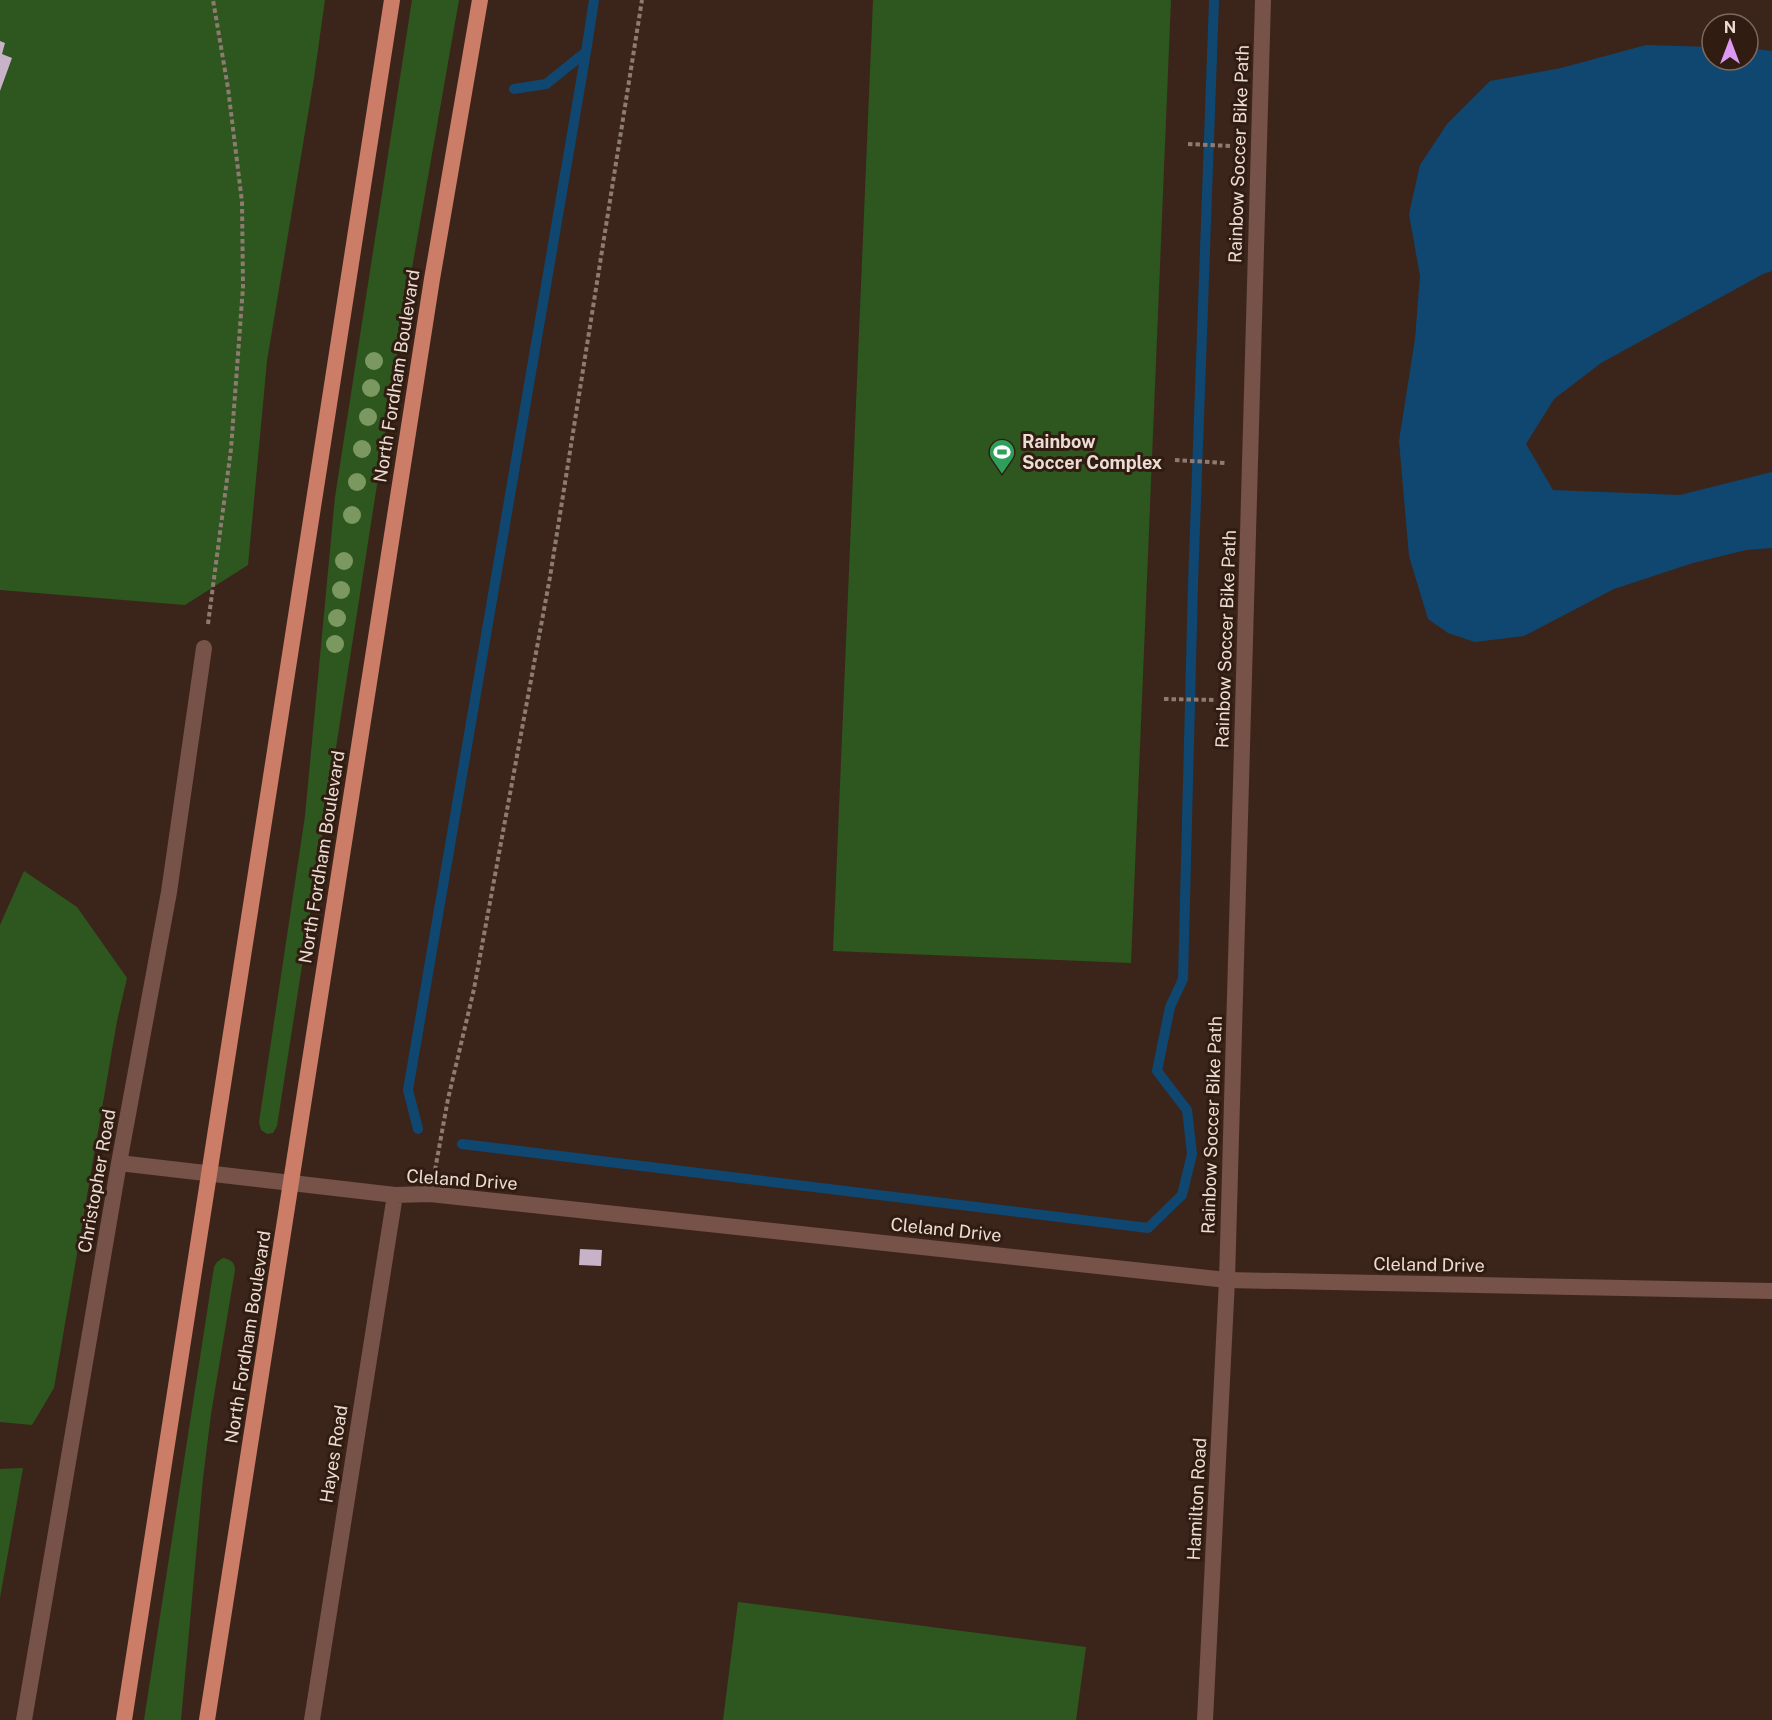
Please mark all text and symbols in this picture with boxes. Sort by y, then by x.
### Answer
north arrow [1700,12,1760,72]
text: N [1724,18,1736,37]
street label: Rainbow Soccer Bike Path [1224,44,1253,263]
street label: North Fordham Boulevard [369,268,424,484]
place label: Rainbow Soccer Complex [1022,431,1163,473]
sports icon: Rainbow Soccer Complex [987,437,1017,475]
street label: Rainbow Soccer Bike Path [1211,529,1240,748]
street label: North Fordham Boulevard [294,749,349,965]
street label: Rainbow Soccer Bike Path [1197,1015,1226,1234]
street label: Christopher Road [74,1107,119,1254]
street label: Cleland Drive [406,1165,518,1194]
street label: Cleland Drive [890,1213,1003,1246]
street label: North Fordham Boulevard [220,1229,275,1445]
street label: Cleland Drive [1373,1253,1485,1276]
street label: Hayes Road [315,1403,352,1504]
street label: Hamilton Road [1183,1437,1210,1561]

